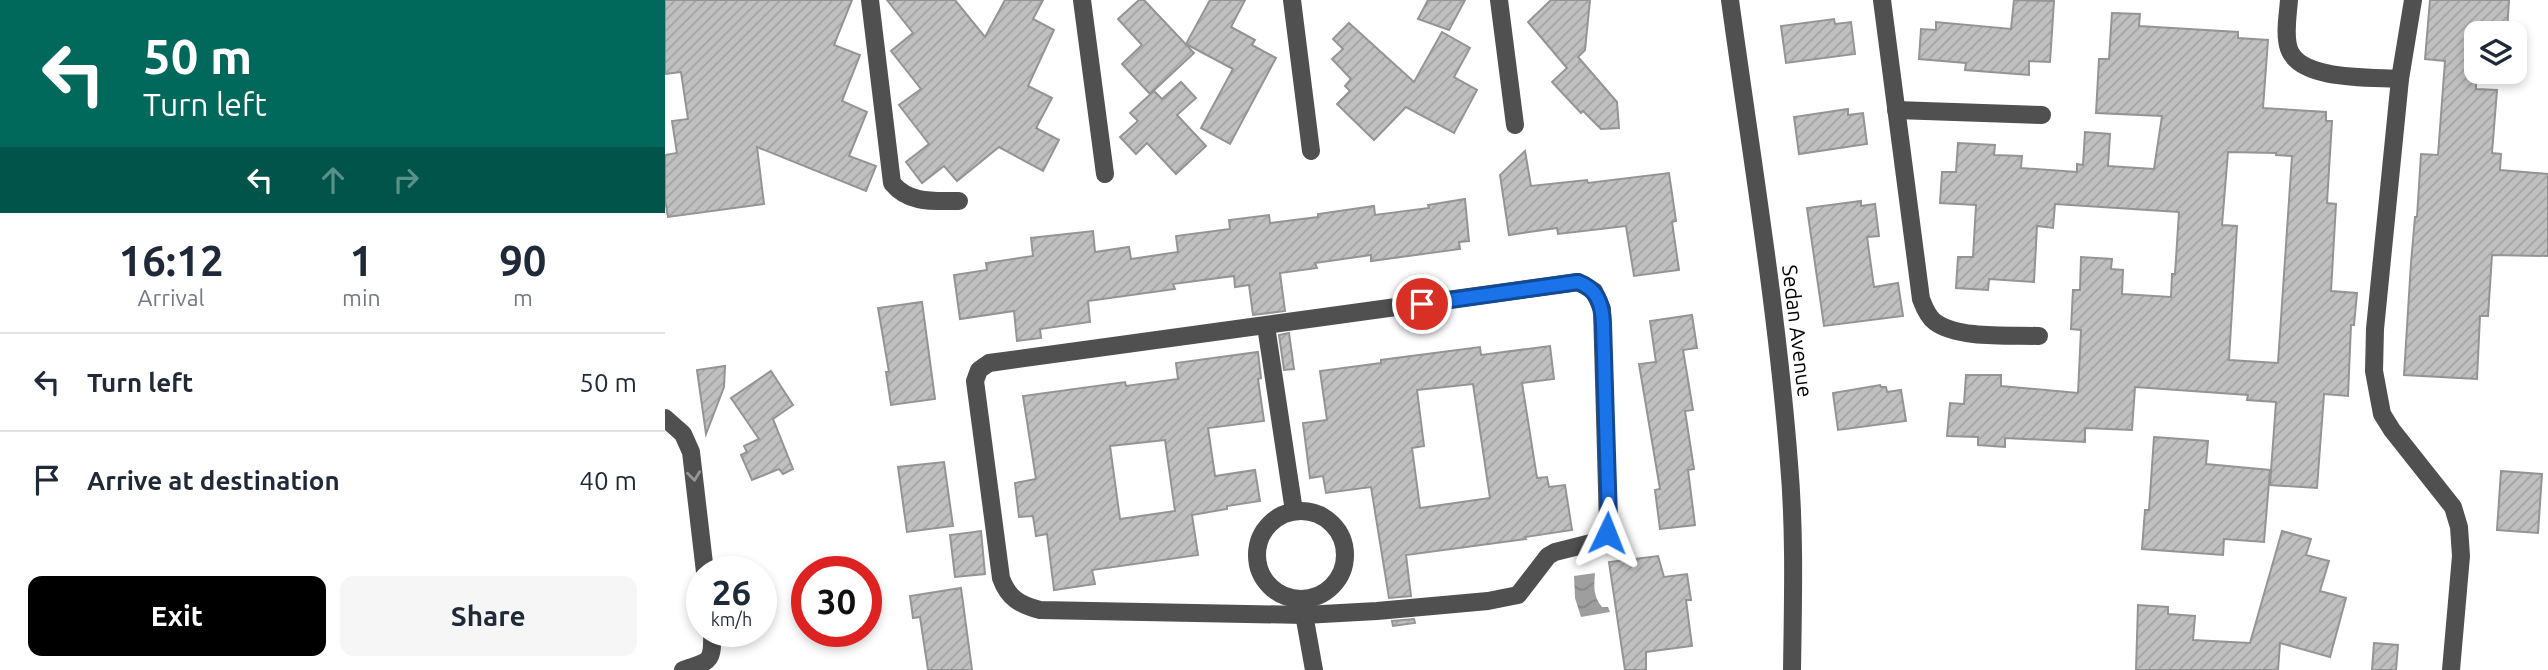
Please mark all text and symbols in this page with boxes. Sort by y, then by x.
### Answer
map controls [2464,21,2527,84]
button: layers [2464,21,2527,84]
icon: left [28,28,119,119]
text: 50 m [143,28,252,83]
text: Turn left [143,86,267,122]
icon: left [241,161,279,199]
icon: ahead [314,161,352,199]
icon: right [387,161,425,199]
text: 16:12 [118,237,224,284]
text: 1 [350,237,373,284]
text: 90 [499,237,547,284]
street label: Sedan Avenue [1778,263,1818,398]
pin [1392,274,1452,334]
text: Arrival [138,285,205,310]
text: min [342,285,381,310]
text: m [513,285,533,310]
icon: arrive [1403,285,1441,323]
icon: left [28,363,66,401]
text: Turn left [87,368,193,397]
text: 50 m [579,368,637,397]
icon: arrive [28,461,66,499]
text: Arrive at destination [87,466,340,495]
text: 40 m [579,466,637,495]
one-way arrow [687,470,702,482]
position arrow [1570,496,1644,570]
speed limit sign: 30 [791,556,882,647]
text: 26 [712,572,751,612]
button: Exit [28,576,326,656]
button: Share [340,576,637,656]
text: km/h [711,609,752,629]

